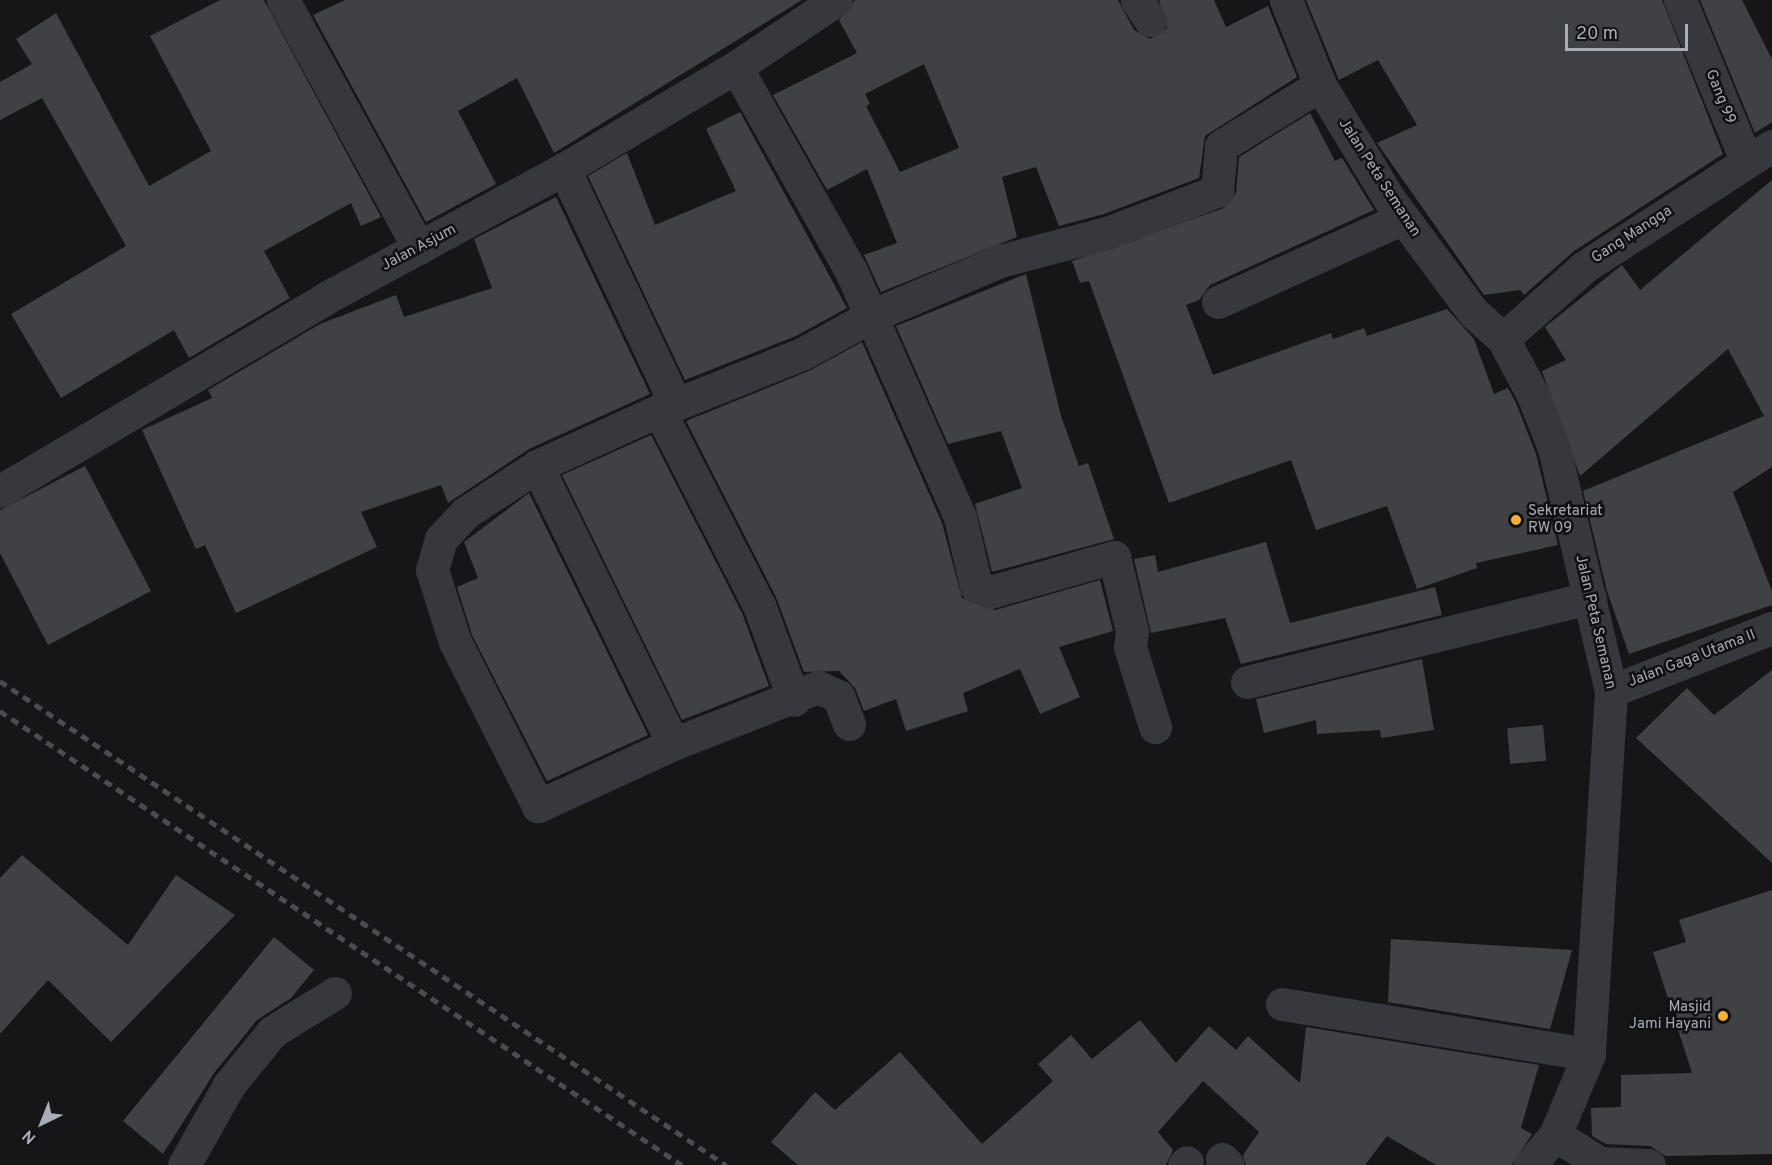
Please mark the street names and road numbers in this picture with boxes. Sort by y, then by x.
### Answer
street label: Gang 99 [1701,67,1739,127]
street label: Jalan Peta Semanan [1334,116,1424,240]
street label: Gang Mangga [1588,202,1676,268]
street label: Jalan Asjum [378,221,460,275]
street label: Jalan Peta Semanan [1571,553,1619,691]
street label: Jalan Gaga Utama II [1626,626,1758,692]

